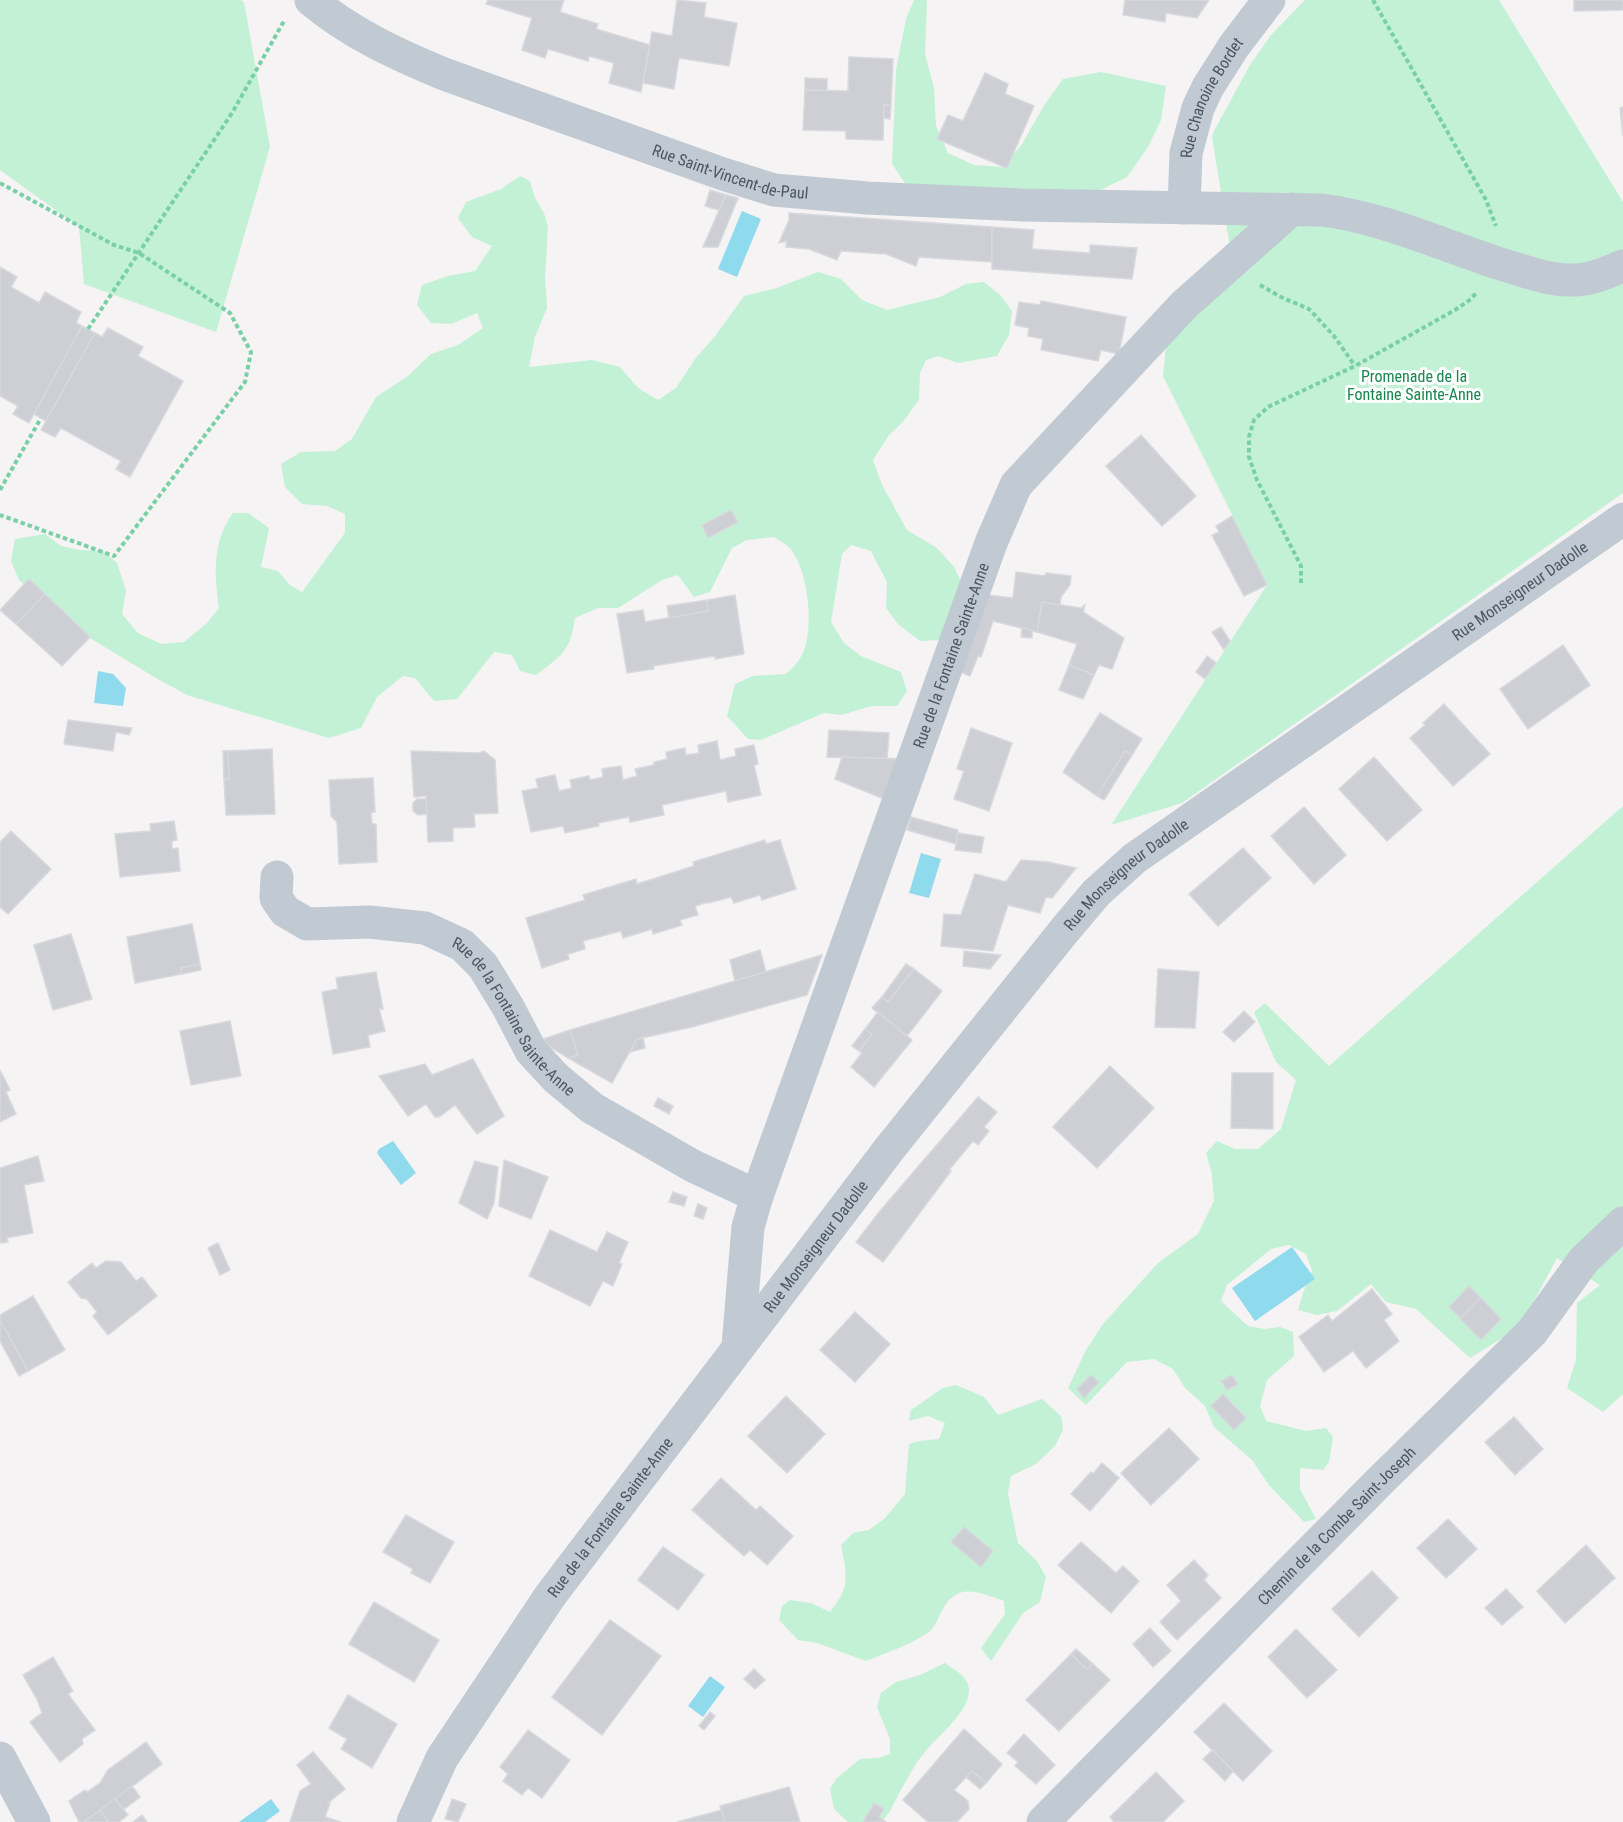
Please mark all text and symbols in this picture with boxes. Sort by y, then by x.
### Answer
street label: Rue Chanoine Bordet [1177,34,1247,158]
street label: Rue Saint-Vincent-de-Paul [650,140,809,203]
park label: Promenade de la Fontaine Sainte-Anne [1347,367,1481,404]
street label: Rue Monseigneur Dadolle [1449,538,1591,645]
street label: Rue de la Fontaine Sainte-Anne [909,560,993,751]
street label: Rue Monseigneur Dadolle [1060,815,1192,934]
street label: Rue de la Fontaine Sainte-Anne [449,933,579,1100]
street label: Rue Monseigneur Dadolle [760,1177,872,1316]
street label: Rue de la Fontaine Sainte-Anne [544,1434,677,1601]
street label: Chemin de la Combe Saint-Joseph [1254,1443,1420,1609]

